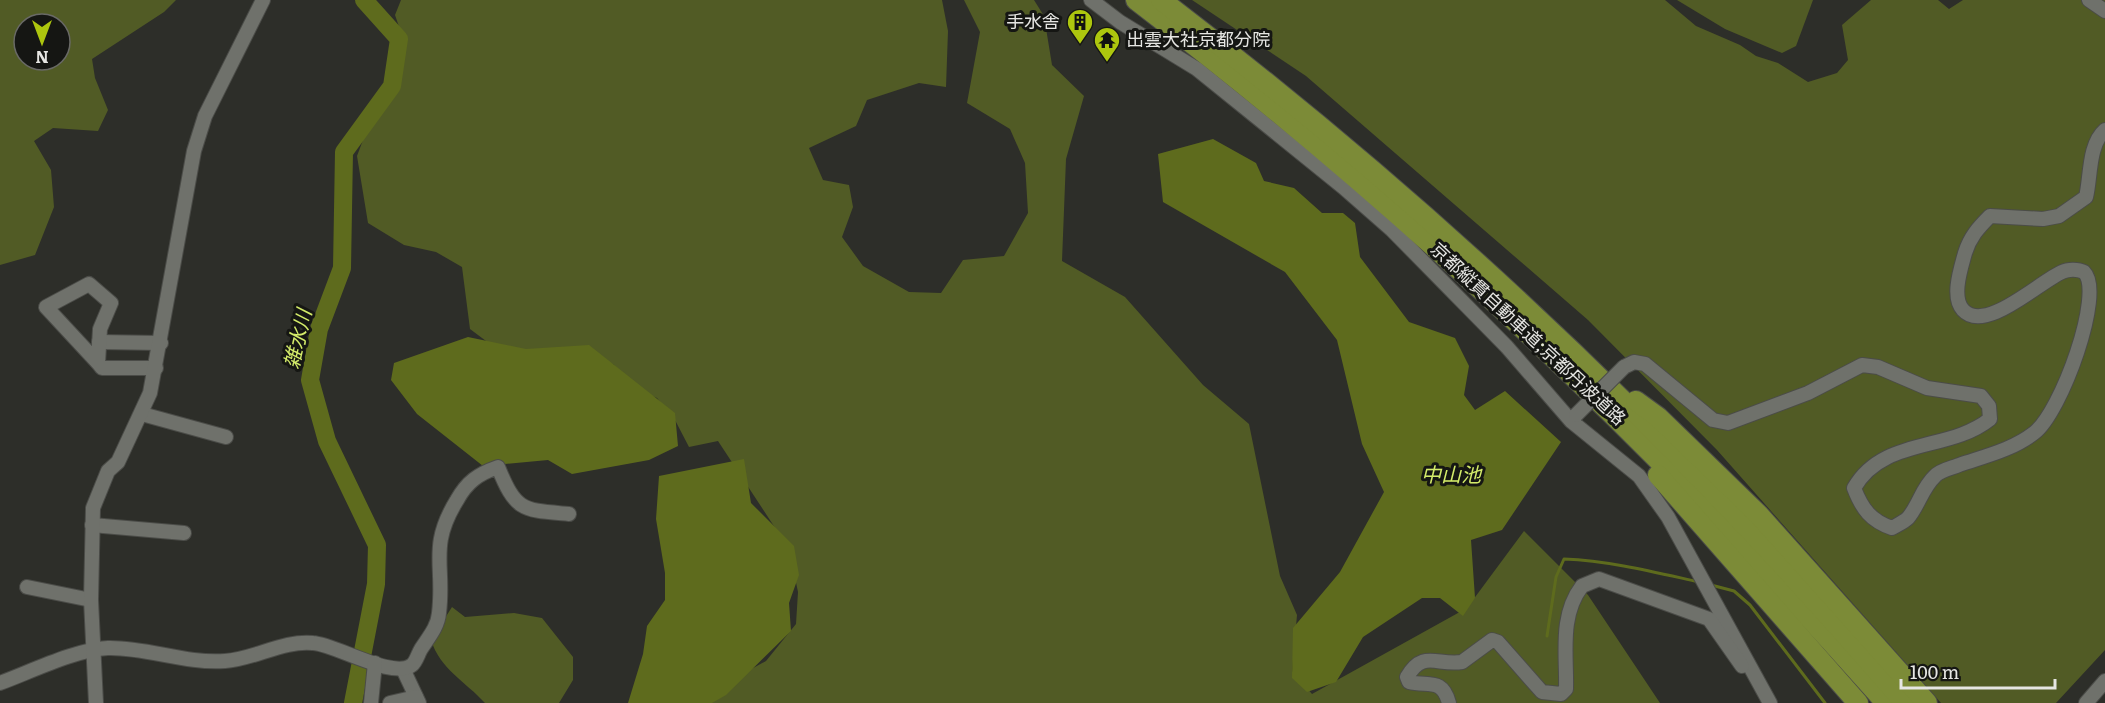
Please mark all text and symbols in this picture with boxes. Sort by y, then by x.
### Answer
place label: 手水舎 [1006,7,1060,34]
building icon: 手水舎 [1065,7,1095,45]
north arrow [12,12,72,72]
temple icon: 出雲大社京都分院 [1092,25,1122,63]
place label: 出雲大社京都分院 [1126,25,1270,52]
text: N [35,46,49,70]
street label: 京都縦貫自動車道;京都丹波道路 [1426,235,1633,431]
water label: 雑水川 [275,304,318,371]
water label: 中山池 [1421,458,1483,488]
scale bar [1901,652,2056,690]
text: 100 m [1910,658,1959,685]

